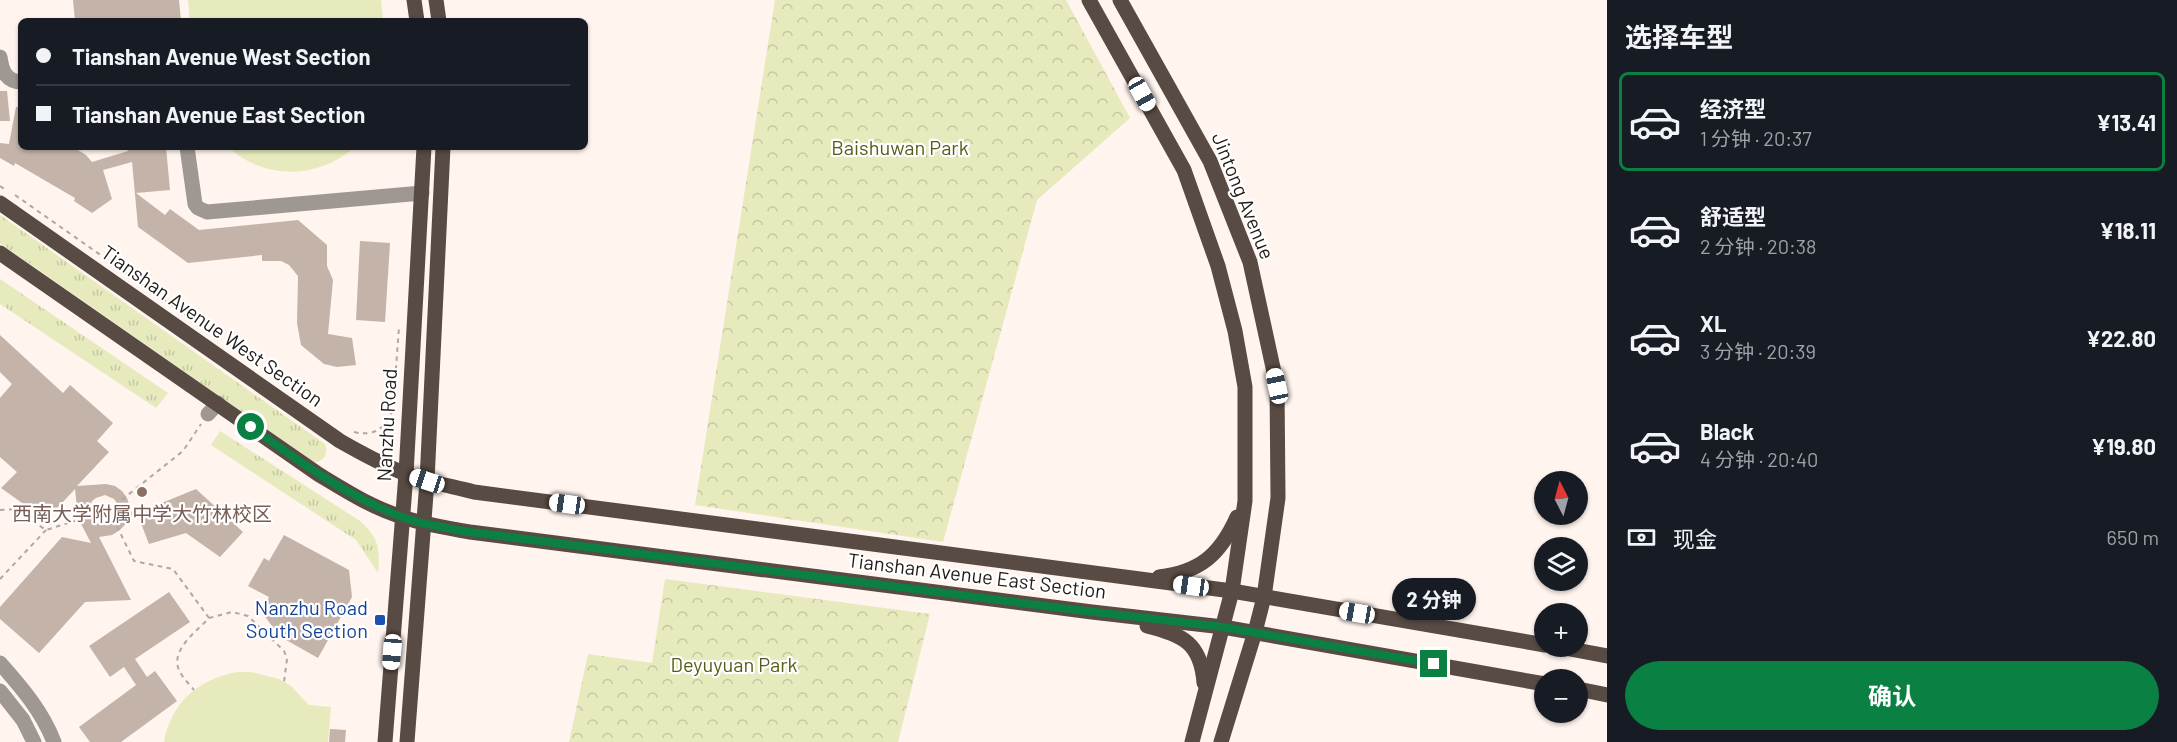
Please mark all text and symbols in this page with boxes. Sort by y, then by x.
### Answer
text: 选择车型 [1625,20,1733,52]
text: Tianshan Avenue West Section [72,43,371,69]
car [1125,74,1159,114]
icon: car [1628,95,1682,149]
text: 经济型 [1700,95,1766,121]
text: Tianshan Avenue East Section [72,101,365,127]
text: ¥13.41 [2096,109,2156,135]
text: 1 分钟 · 20:37 [1700,126,1812,150]
street label: Jintong Avenue [1208,129,1280,262]
park label: Baishuwan Park [831,135,969,159]
icon: car [1628,203,1682,257]
text: 舒适型 [1700,203,1766,229]
text: ¥18.11 [2100,217,2156,243]
text: 2 分钟 · 20:38 [1700,234,1816,258]
street label: Tianshan Avenue West Section [97,239,328,411]
text: XL [1700,310,1726,336]
icon: car [1628,311,1682,365]
text: ¥22.80 [2086,325,2156,351]
text: 3 分钟 · 20:39 [1700,339,1816,363]
car [1264,367,1290,405]
street label: Nanzhu Road [371,368,401,482]
route start [237,413,264,440]
text: Black [1700,418,1754,444]
icon: car [1628,419,1682,473]
text: ¥19.80 [2091,433,2156,459]
text: 4 分钟 · 20:40 [1700,447,1818,471]
car [407,467,447,495]
north arrow [1534,471,1588,525]
map controls [1534,471,1588,723]
marker: 西南大学附属中学大竹林校区 [135,485,149,499]
car [548,493,586,515]
place label: 西南大学附属中学大竹林校区 [12,501,272,525]
icon: cash [1625,521,1658,554]
text: 现金 [1673,525,1717,551]
text: 650 m [2107,525,2159,549]
button: layers [1534,537,1588,591]
street label: Tianshan Avenue East Section [847,547,1108,603]
car [1172,575,1210,597]
callout: 2 分钟 [1392,577,1476,619]
text: 2 分钟 [1406,587,1462,611]
place label: Nanzhu Road South Section [246,595,368,642]
car [1338,601,1376,625]
button: + [1534,603,1588,657]
marker: Nanzhu Road South Section [373,613,387,627]
car [381,633,403,671]
route end [1420,650,1447,677]
park label: Deyuyuan Park [671,652,797,676]
button: 确认 [1625,661,2159,730]
button: − [1534,669,1588,723]

